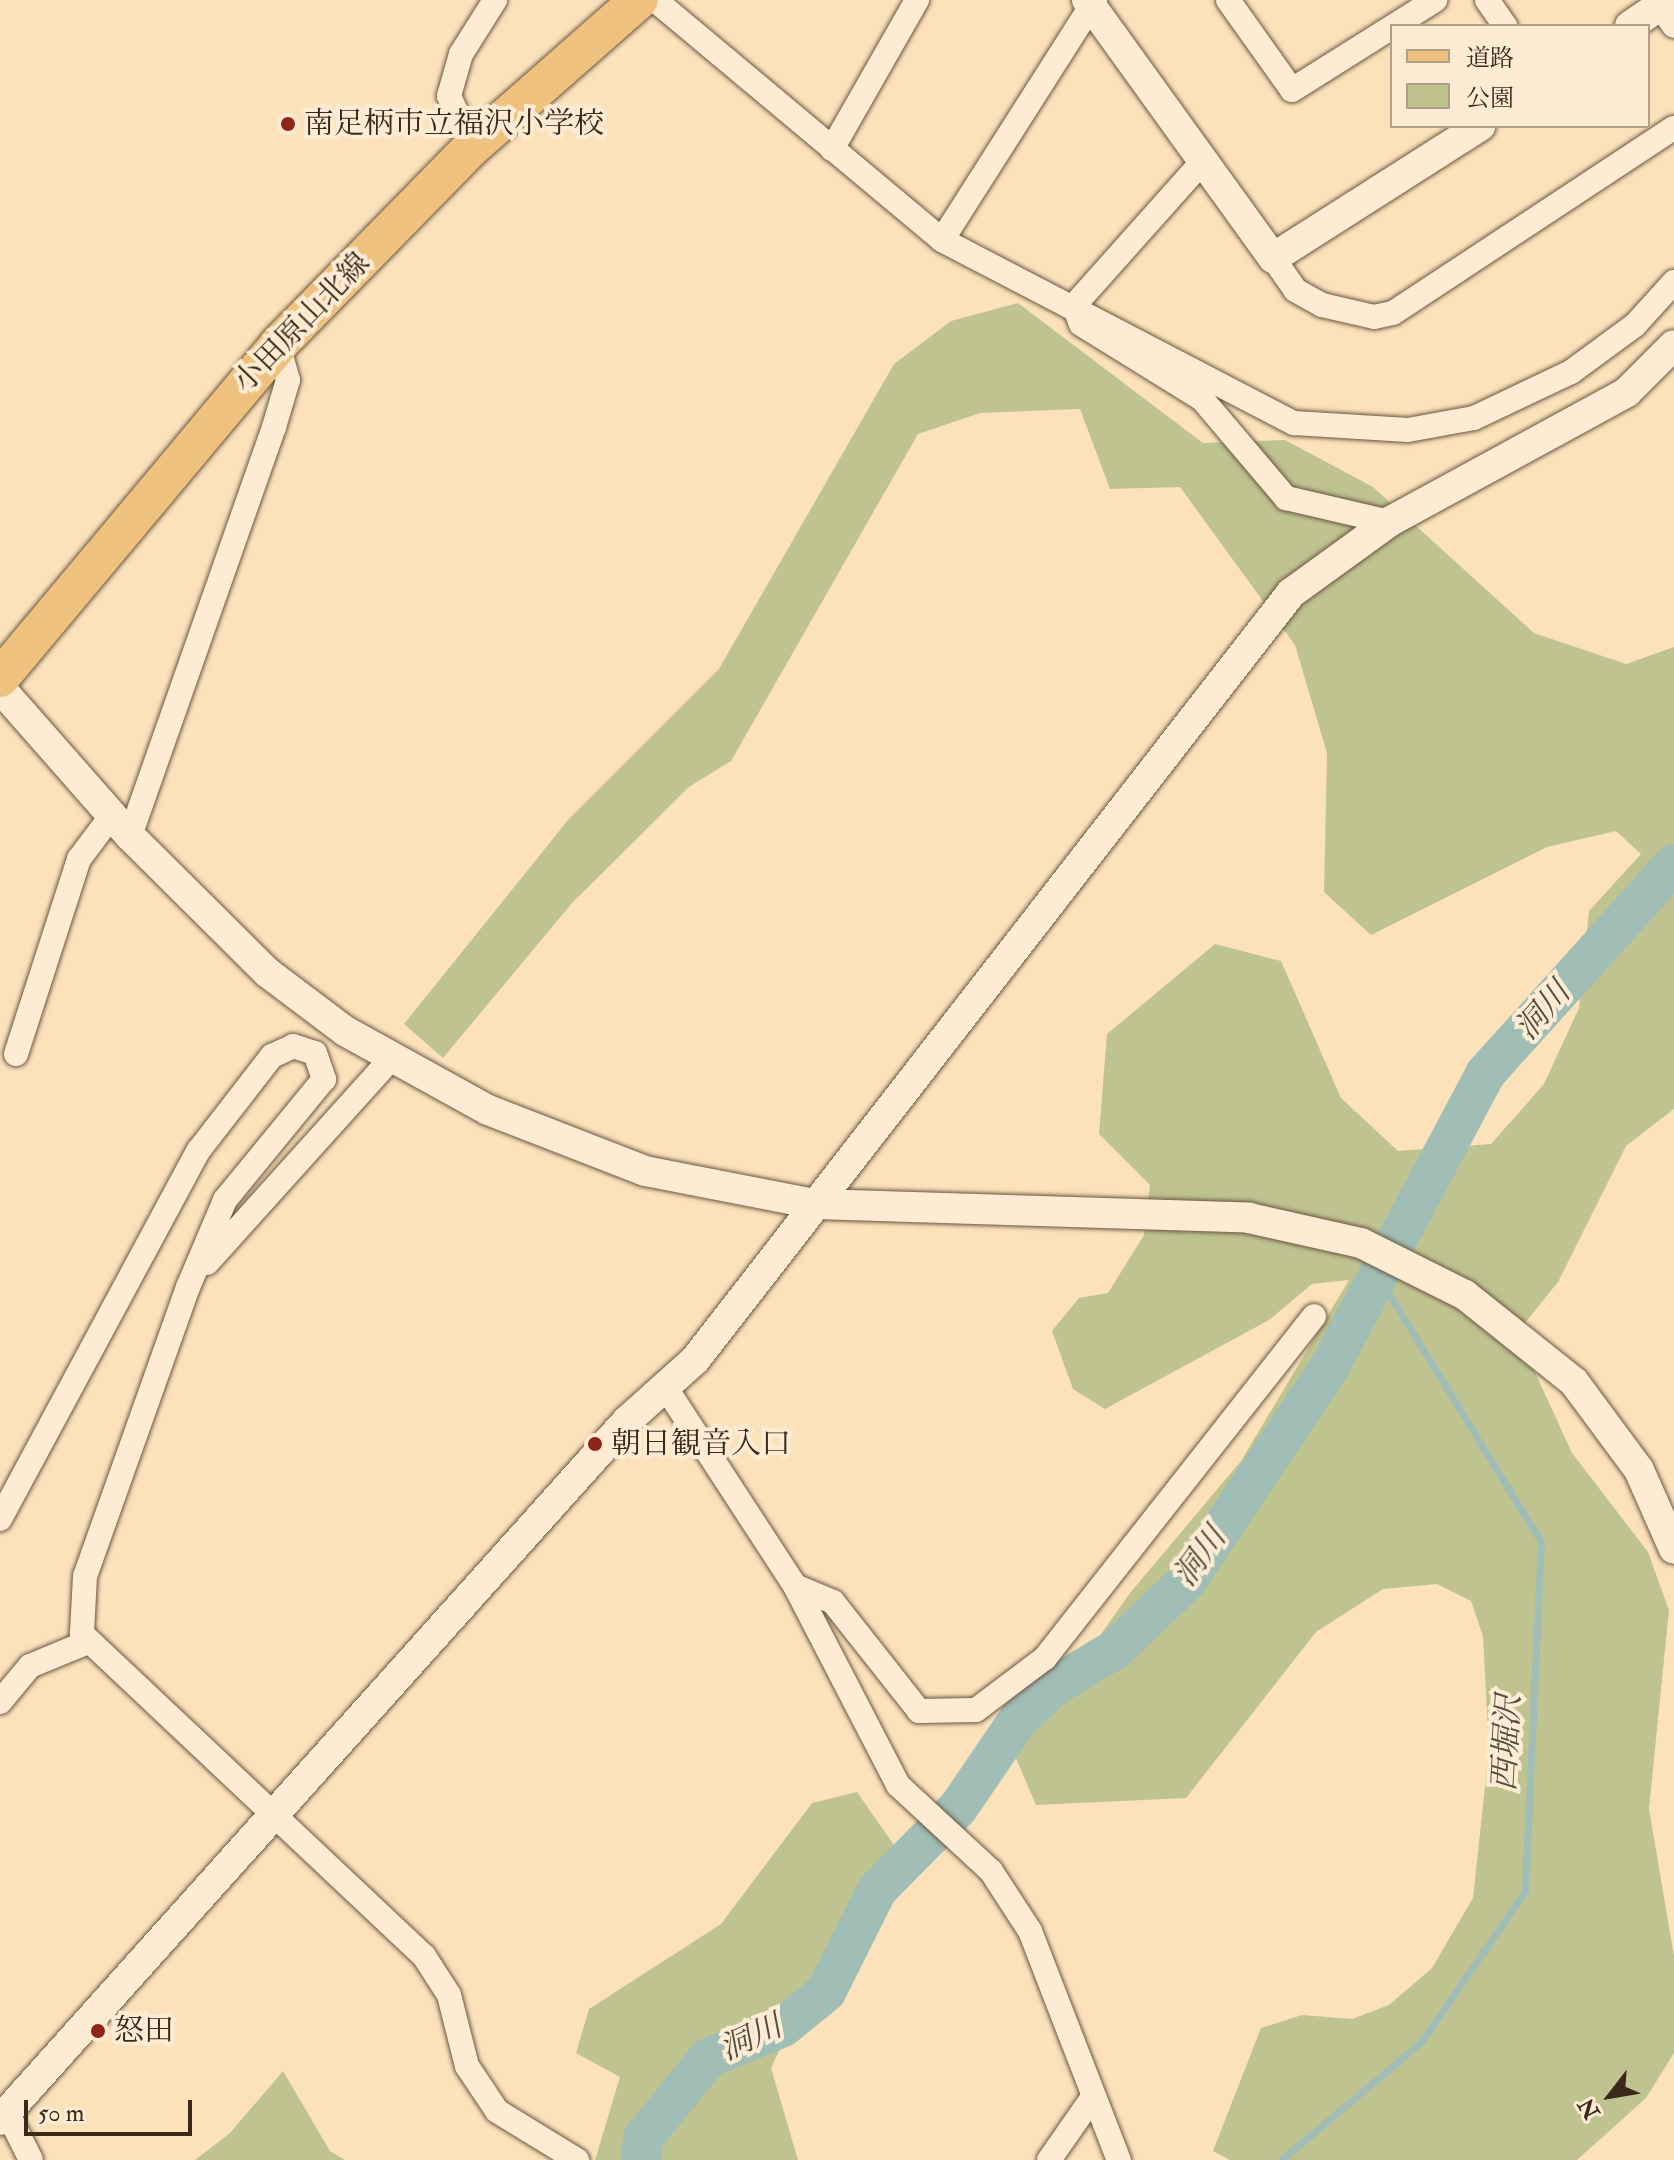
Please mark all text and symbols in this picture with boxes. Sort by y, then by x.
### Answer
legend [1390,24,1650,128]
text: 道路 [1466,43,1514,74]
text: 公園 [1466,83,1514,114]
place label: 南足柄市立福沢小学校 [304,106,604,142]
marker: 南足柄市立福沢小学校 [279,115,297,133]
street label: 小田原山北線 [227,246,377,400]
water label: 洞川 [1508,974,1578,1048]
place label: 朝日観音入口 [611,1426,791,1462]
marker: 朝日観音入口 [586,1435,604,1453]
water label: 洞川 [1166,1520,1234,1594]
water label: 西堀沢 [1485,1694,1529,1792]
water label: 洞川 [714,2007,788,2069]
place label: 怒田 [114,2013,174,2049]
marker: 怒田 [89,2022,107,2040]
north arrow [1570,2056,1650,2136]
scale bar [28,2084,196,2134]
text: N [1572,2093,1607,2124]
text: 50 m [38,2098,84,2129]

